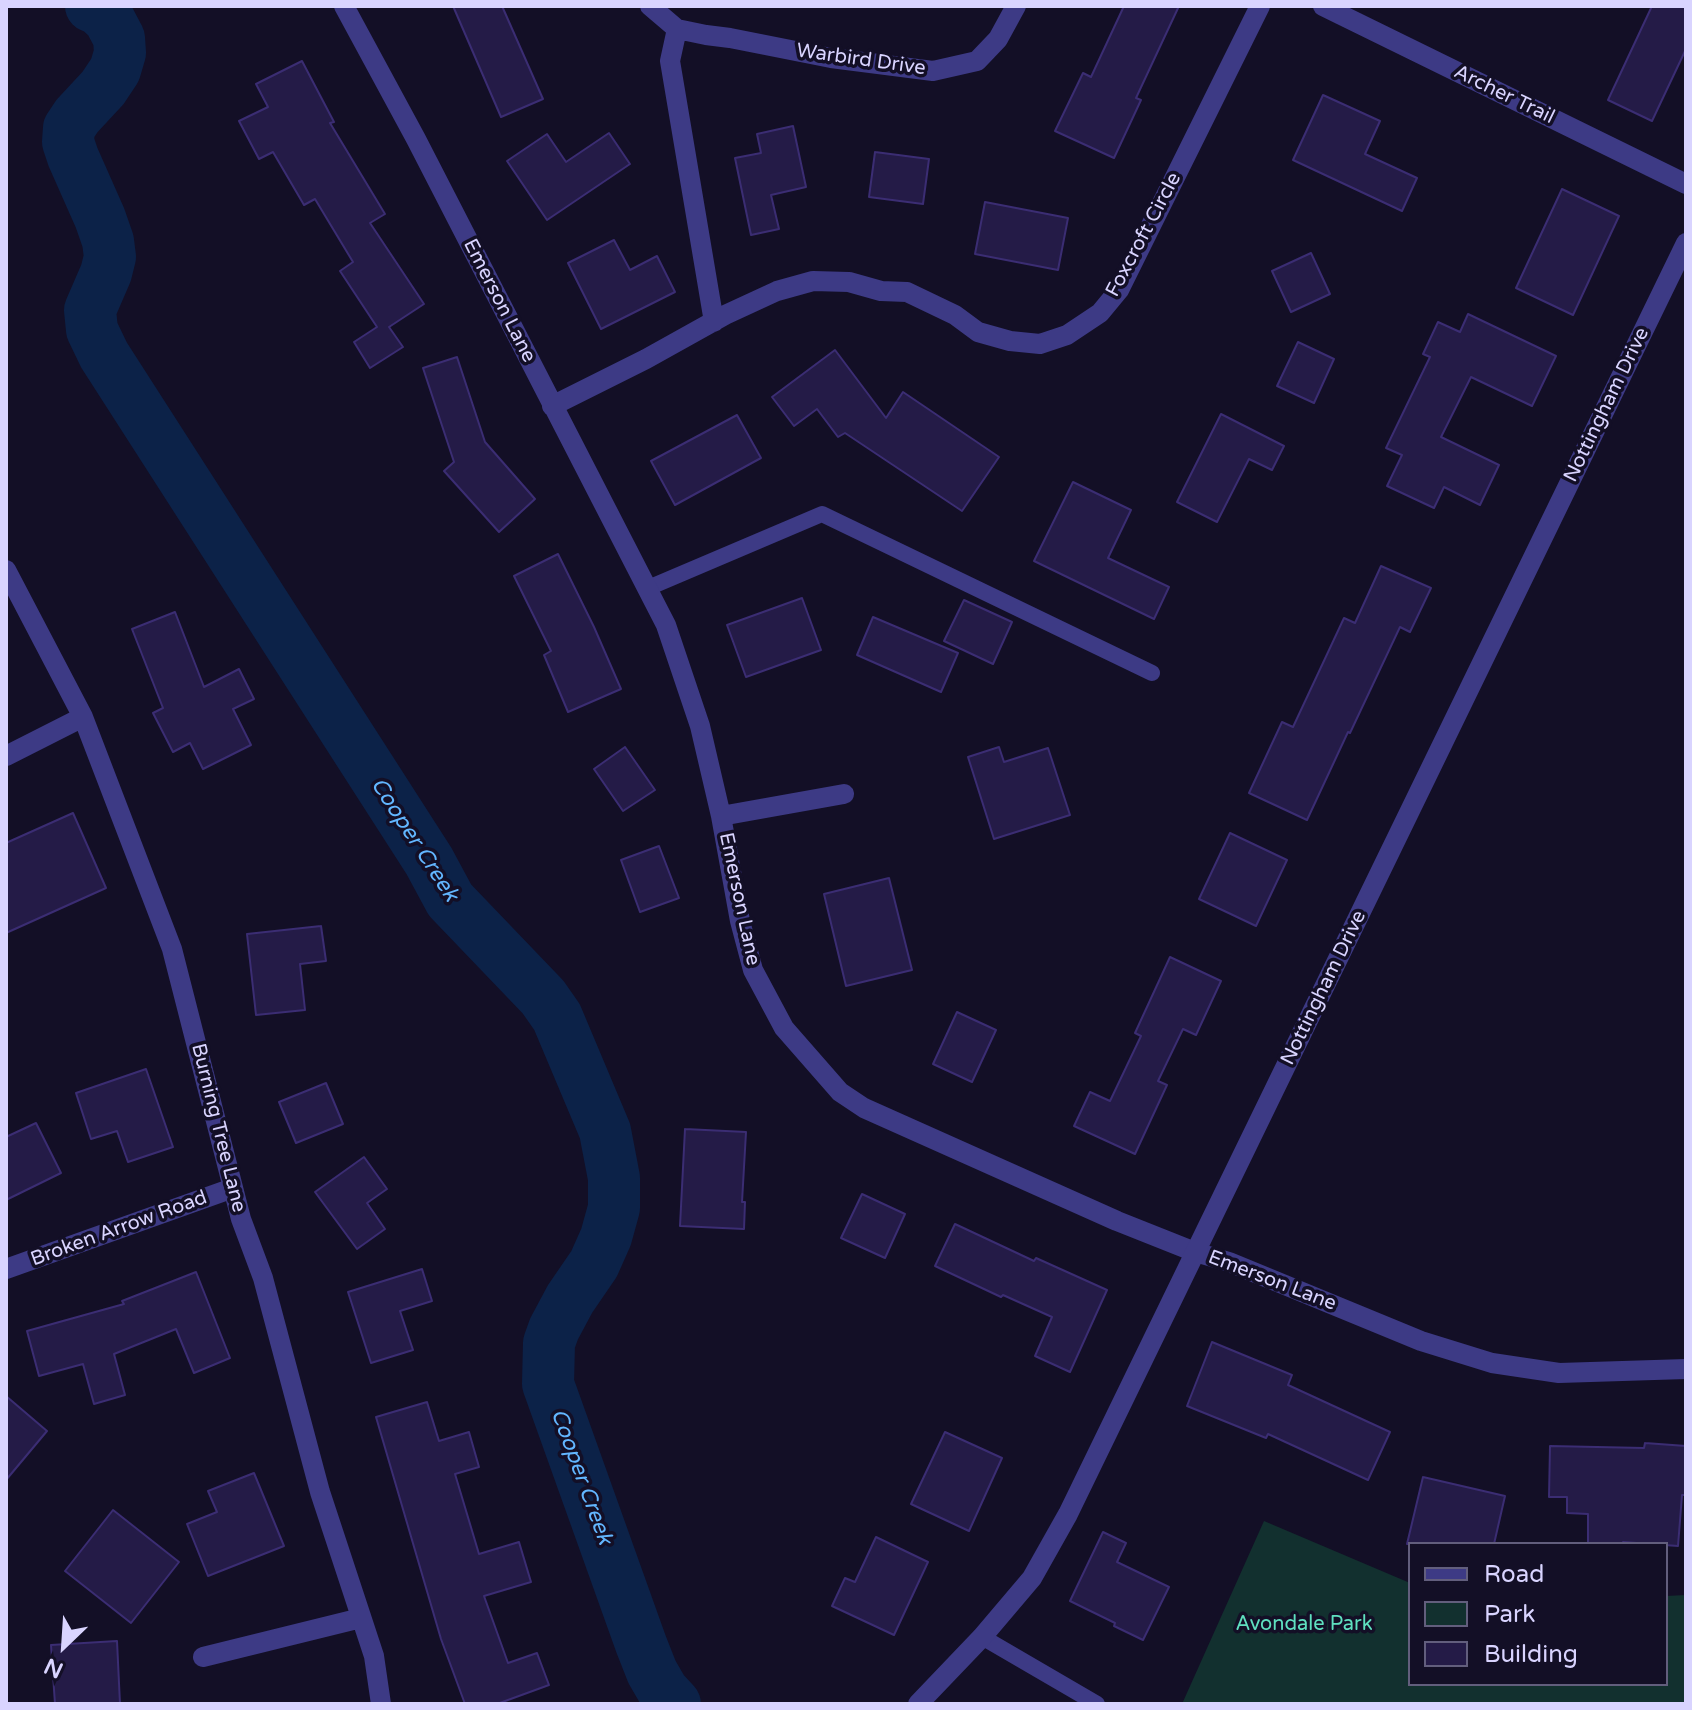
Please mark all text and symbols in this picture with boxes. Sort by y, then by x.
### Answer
street label: Warbird Drive [795,39,927,81]
street label: Archer Trail [1450,60,1558,130]
street label: Foxcroft Circle [1101,169,1187,301]
street label: Emerson Lane [458,235,540,367]
street label: Nottingham Drive [1559,324,1655,486]
water label: Cooper Creek [364,773,464,907]
street label: Emerson Lane [713,830,765,968]
street label: Nottingham Drive [1276,907,1372,1069]
street label: Burning Tree Lane [185,1041,251,1215]
street label: Broken Arrow Road [28,1186,210,1272]
street label: Emerson Lane [1205,1246,1339,1316]
water label: Cooper Creek [544,1406,618,1548]
legend [1408,1542,1668,1686]
text: Road [1484,1560,1544,1589]
text: Park [1484,1600,1535,1629]
north arrow [24,1606,104,1686]
park label: Avondale Park [1235,1613,1373,1637]
text: Building [1484,1640,1578,1669]
text: N [40,1652,67,1683]

